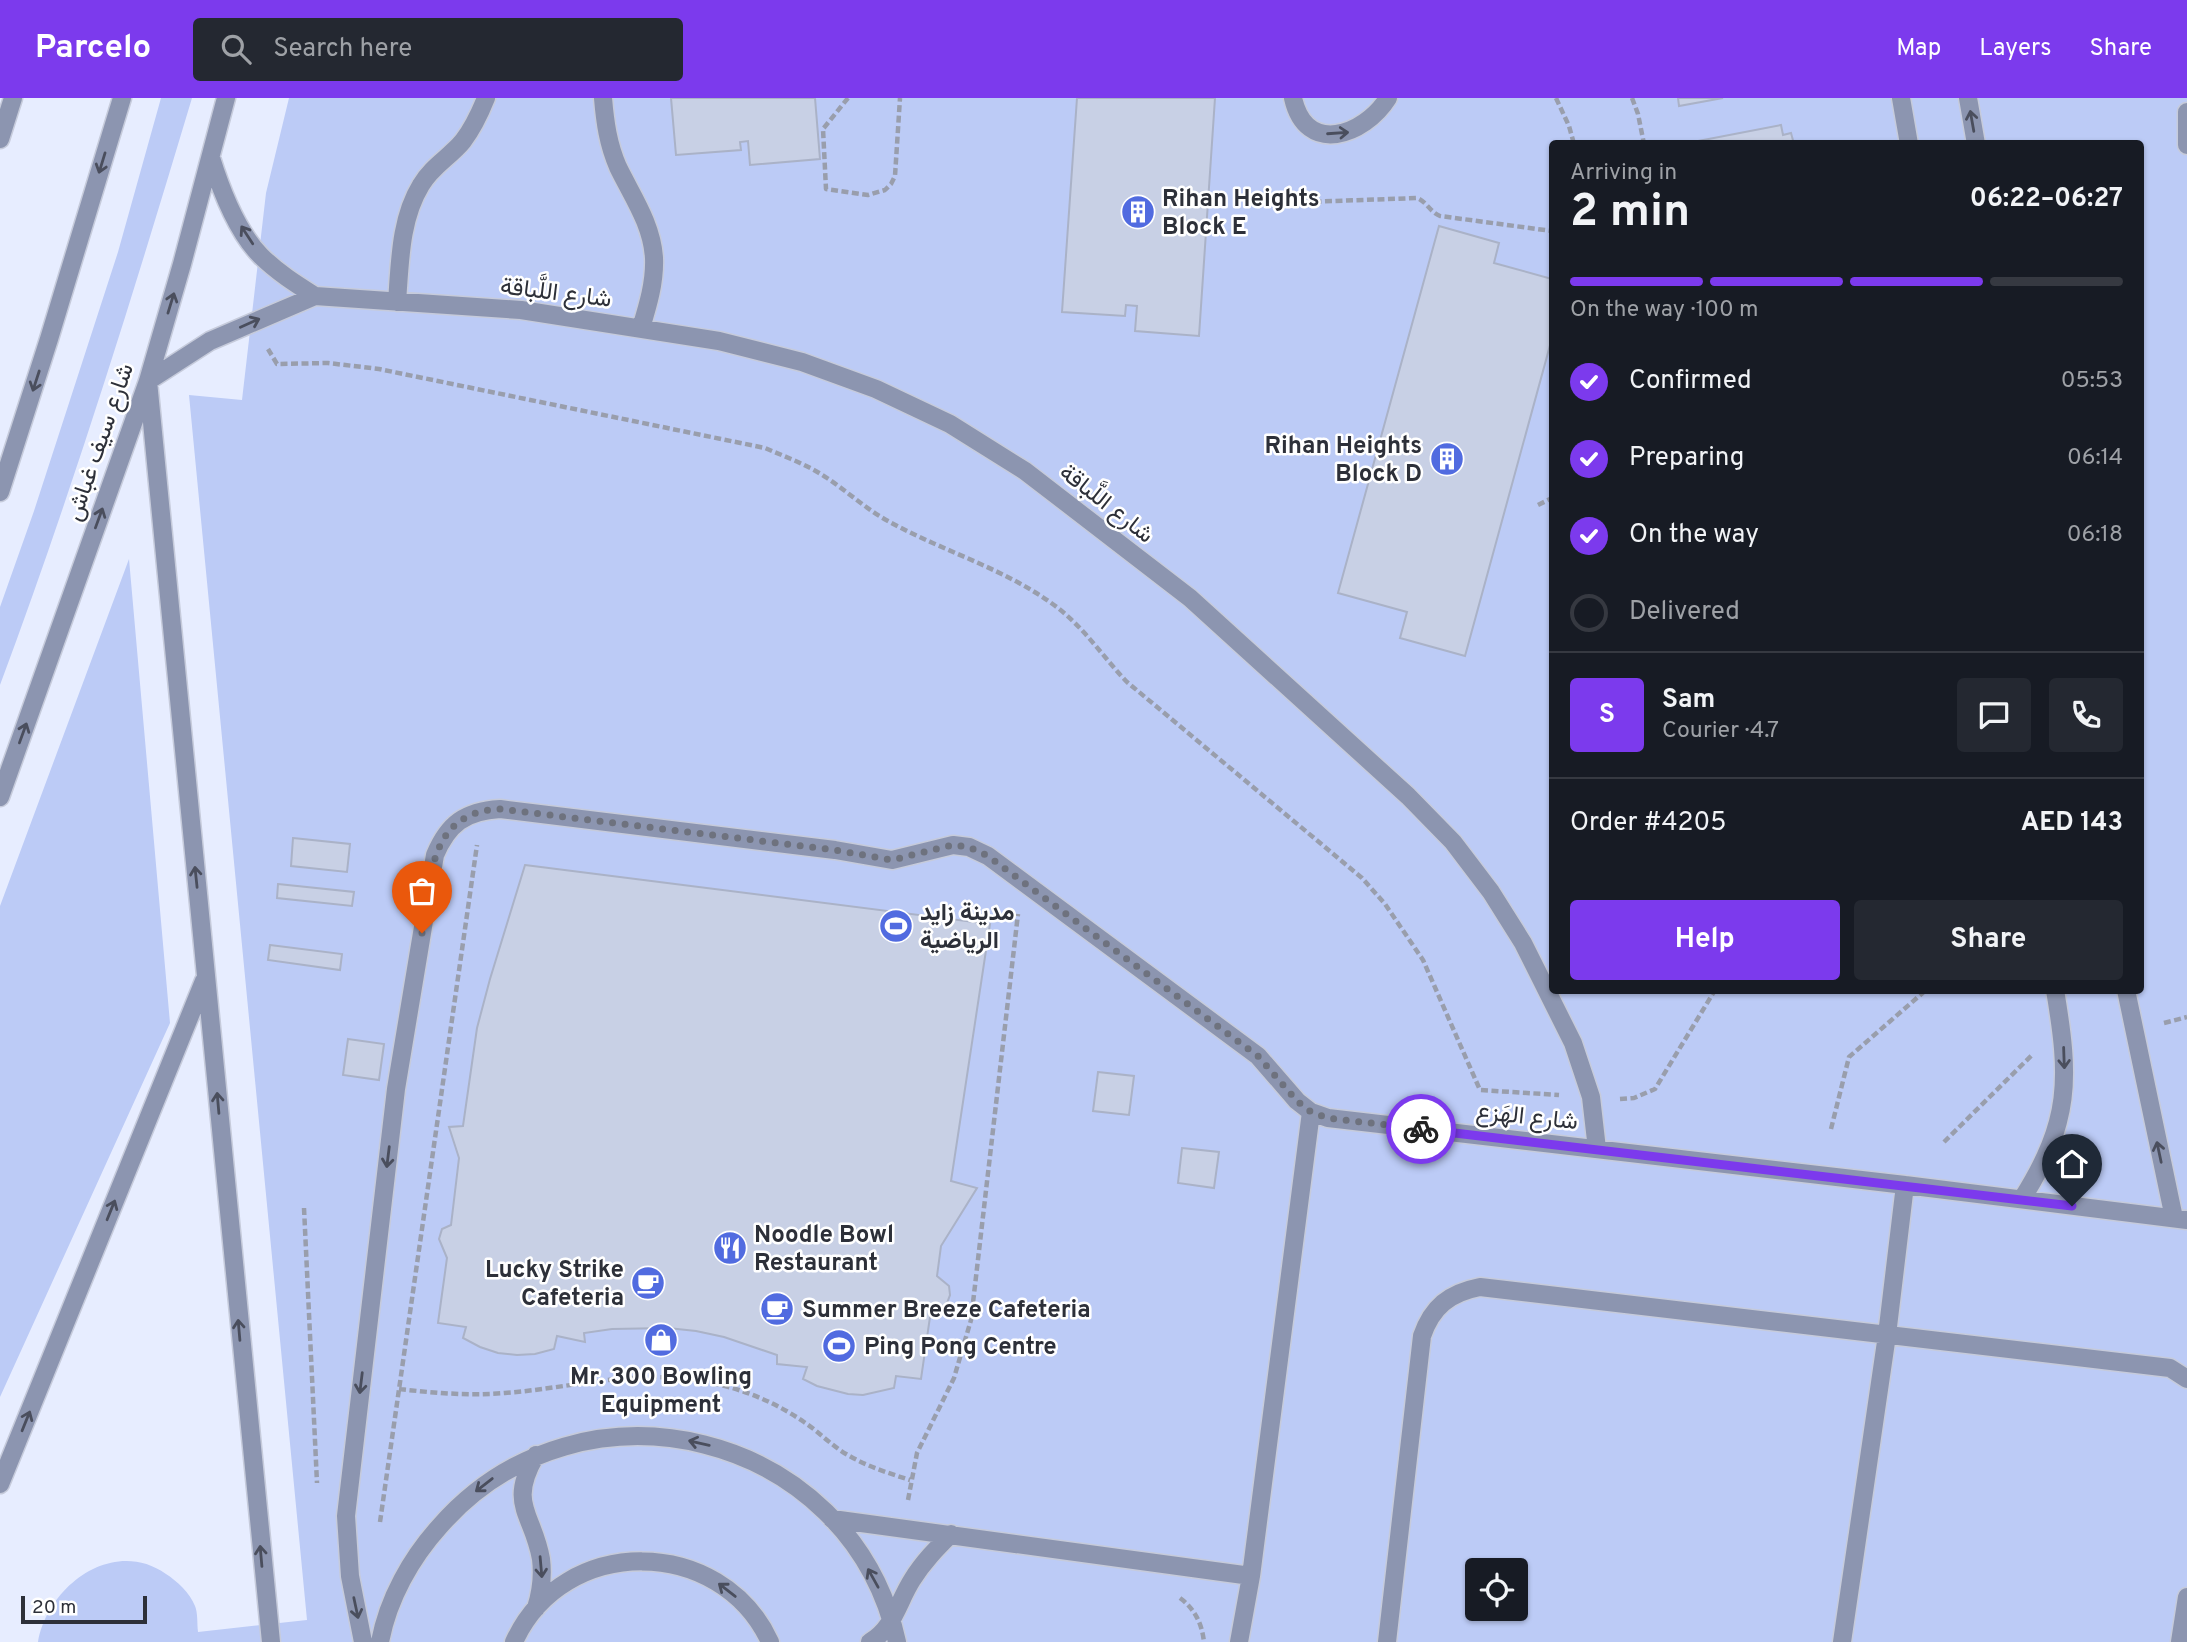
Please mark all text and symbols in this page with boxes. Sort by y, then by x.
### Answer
search box [193,18,683,81]
text: Parcelo [35,28,151,70]
icon: search [217,30,255,68]
text: Search here [273,33,412,66]
text: Map [1896,34,1941,64]
text: Layers [1979,34,2051,64]
text: Share [2089,34,2152,64]
one-way arrow [1965,110,1978,133]
one-way arrow [1326,126,1349,139]
one-way arrow [95,152,108,174]
text: Arriving in [1570,159,1677,188]
text: 06:22–06:27 [1970,183,2123,216]
text: 2 min [1570,184,1690,243]
place label: Rihan Heights Block E [1162,185,1320,243]
building icon: Rihan Heights Block E [1119,193,1157,231]
one-way arrow [239,226,253,246]
street label: شارع اللَّباقة [498,268,614,316]
one-way arrow [165,292,178,314]
text: On the way · 100 m [1570,296,1759,325]
one-way arrow [238,316,260,329]
street label: شارع سيف غباش [60,360,142,526]
icon: check [1570,363,1608,401]
text: Confirmed [1629,365,1752,398]
text: 05:53 [2061,367,2123,396]
one-way arrow [29,370,42,392]
place label: Rihan Heights Block D [1265,432,1422,490]
building icon: Rihan Heights Block D [1428,440,1466,478]
icon: check [1570,440,1608,478]
text: Preparing [1629,442,1744,475]
text: 06:14 [2067,444,2123,473]
street label: شارع اللَّباقة [1052,455,1162,551]
one-way arrow [94,508,106,530]
icon: check [1570,517,1608,555]
text: On the way [1629,519,1759,552]
text: 06:18 [2067,521,2123,550]
text: Delivered [1629,596,1740,629]
button: chat [1957,678,2031,752]
button: phone [2049,678,2123,752]
text: Sam [1662,684,1715,717]
text: S [1599,699,1615,732]
text: Courier · 4.7 [1662,717,1779,746]
one-way arrow [18,722,30,744]
text: Order #4205 [1570,807,1726,840]
text: AED 143 [2021,807,2123,840]
pin [392,861,452,933]
one-way arrow [189,866,202,889]
icon: bag [403,872,441,910]
place label: مدينة زايد الرياضية [920,899,1015,957]
button: Help [1570,900,1840,980]
button: Share [1854,900,2123,980]
sports icon: مدينة زايد الرياضية [877,907,915,945]
one-way arrow [2058,1046,2071,1069]
one-way arrow [211,1093,224,1115]
courier [1386,1094,1456,1164]
street label: شارع الهَزع [1474,1098,1579,1138]
icon: bike [1402,1110,1440,1148]
pin [2042,1134,2102,1206]
one-way arrow [2152,1141,2166,1164]
one-way arrow [382,1145,395,1167]
icon: home [2053,1145,2091,1183]
one-way arrow [105,1199,118,1221]
place label: Noodle Bowl Restaurant [754,1221,894,1279]
restaurant icon: Noodle Bowl Restaurant [711,1229,749,1267]
place label: Lucky Strike Cafeteria [485,1256,624,1314]
cafe icon: Lucky Strike Cafeteria [629,1264,667,1302]
cafe icon: Summer Breeze Cafeteria [758,1290,796,1328]
place label: Summer Breeze Cafeteria [802,1296,1091,1326]
one-way arrow [233,1319,246,1342]
shop icon: Mr. 300 Bowling Equipment [642,1321,680,1359]
sports icon: Ping Pong Centre [820,1327,858,1365]
place label: Ping Pong Centre [864,1333,1057,1363]
place label: Mr. 300 Bowling Equipment [570,1363,752,1421]
one-way arrow [355,1371,368,1393]
one-way arrow [20,1410,33,1432]
one-way arrow [689,1436,711,1449]
one-way arrow [475,1478,493,1493]
one-way arrow [254,1546,267,1568]
one-way arrow [534,1555,547,1578]
map controls [1465,1558,1528,1621]
button: locate [1465,1558,1528,1621]
one-way arrow [866,1569,880,1589]
one-way arrow [719,1582,737,1598]
scale bar [21,1593,147,1625]
text: 20 m [32,1596,76,1620]
one-way arrow [349,1596,363,1619]

